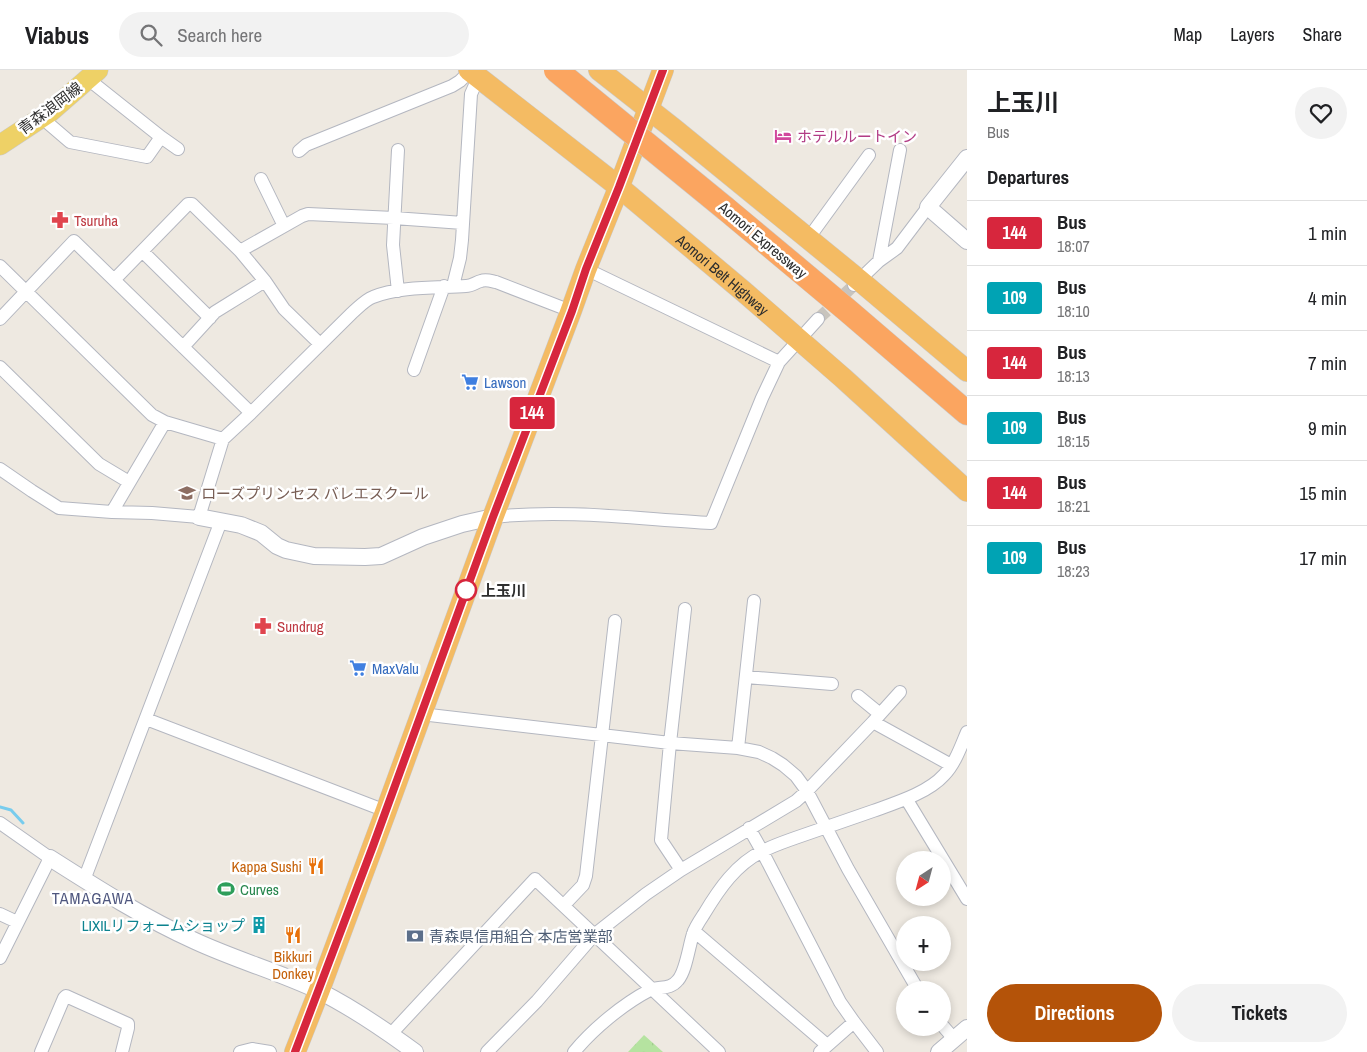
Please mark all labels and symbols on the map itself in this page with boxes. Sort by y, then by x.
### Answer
street label: 青森浪岡線 [14,77,86,139]
hotel icon: ホテルルートイン [773,126,793,146]
place label: ホテルルートイン [797,126,917,147]
street label: Aomori Expressway [714,196,812,284]
pharmacy icon: Tsuruha [50,210,70,230]
place label: Tsuruha [74,210,118,231]
street label: Aomori Belt Highway [671,228,774,320]
supermarket icon: Lawson [460,372,480,392]
place label: Lawson [484,372,526,393]
line badge: 144 [503,397,561,429]
school or university icon: ローズプリンセス バレエスクール [177,483,197,503]
place label: ローズプリンセス バレエスクール [201,483,429,504]
marker: 上玉川 [455,579,477,601]
place label: 上玉川 [481,580,526,601]
pharmacy icon: Sundrug [253,616,273,636]
place label: Sundrug [277,616,324,637]
supermarket icon: MaxValu [348,658,368,678]
place label: MaxValu [372,658,419,679]
north arrow [896,851,951,906]
place label: Kappa Sushi [232,856,302,877]
restaurant icon: Kappa Sushi [306,856,326,876]
sports icon: Curves [216,879,236,899]
place label: Curves [240,879,279,900]
district label: TAMAGAWA [52,887,134,909]
place label: LIXILリフォームショップ [82,915,245,936]
building icon: LIXILリフォームショップ [249,915,269,935]
restaurant icon: Bikkuri Donkey [283,925,303,945]
bank icon: 青森県信用組合 本店営業部 [405,926,425,946]
place label: 青森県信用組合 本店営業部 [429,926,612,947]
place label: Bikkuri Donkey [272,946,315,984]

